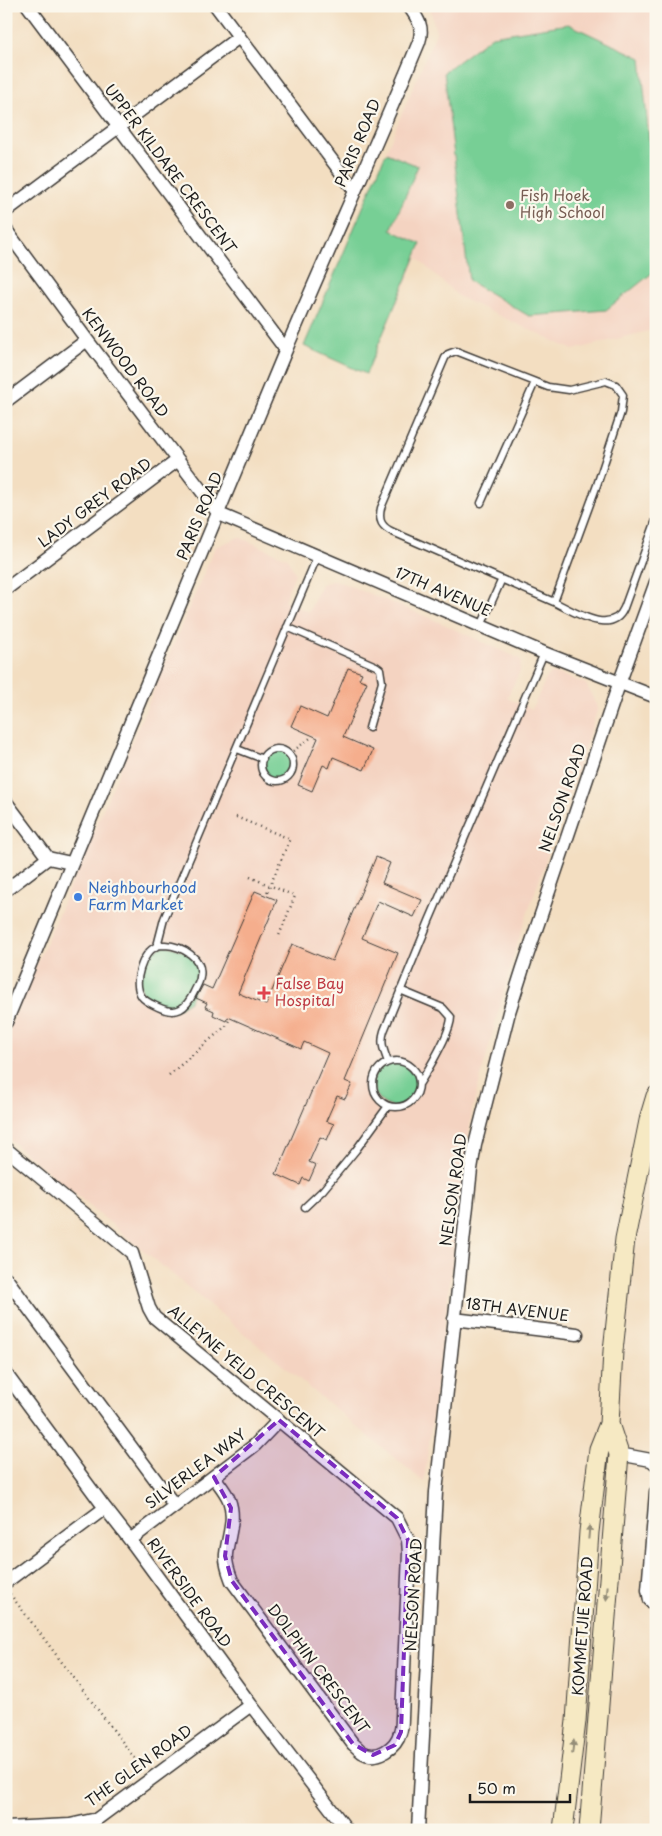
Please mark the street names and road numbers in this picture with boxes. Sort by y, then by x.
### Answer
street label: UPPER KILDARE CRESCENT [100,78,243,258]
street label: PARIS ROAD [328,95,386,190]
street label: KENWOOD ROAD [77,302,175,422]
street label: LADY GREY ROAD [32,451,156,552]
street label: PARIS ROAD [170,468,228,563]
street label: 17TH AVENUE [392,560,495,621]
street label: NELSON ROAD [532,740,591,855]
street label: NELSON ROAD [433,1132,472,1248]
street label: 18TH AVENUE [464,1291,570,1326]
street label: ALLEYNE YELD CRESCENT [164,1299,331,1444]
street label: SILVERLEA WAY [140,1422,251,1514]
street label: RIVERSIDE ROAD [142,1532,238,1652]
street label: NELSON ROAD [398,1538,427,1652]
street label: KOMMETJIE ROAD [565,1555,598,1696]
street label: DOLPHIN CRESCENT [263,1598,376,1739]
street label: THE GLEN ROAD [80,1718,196,1811]

